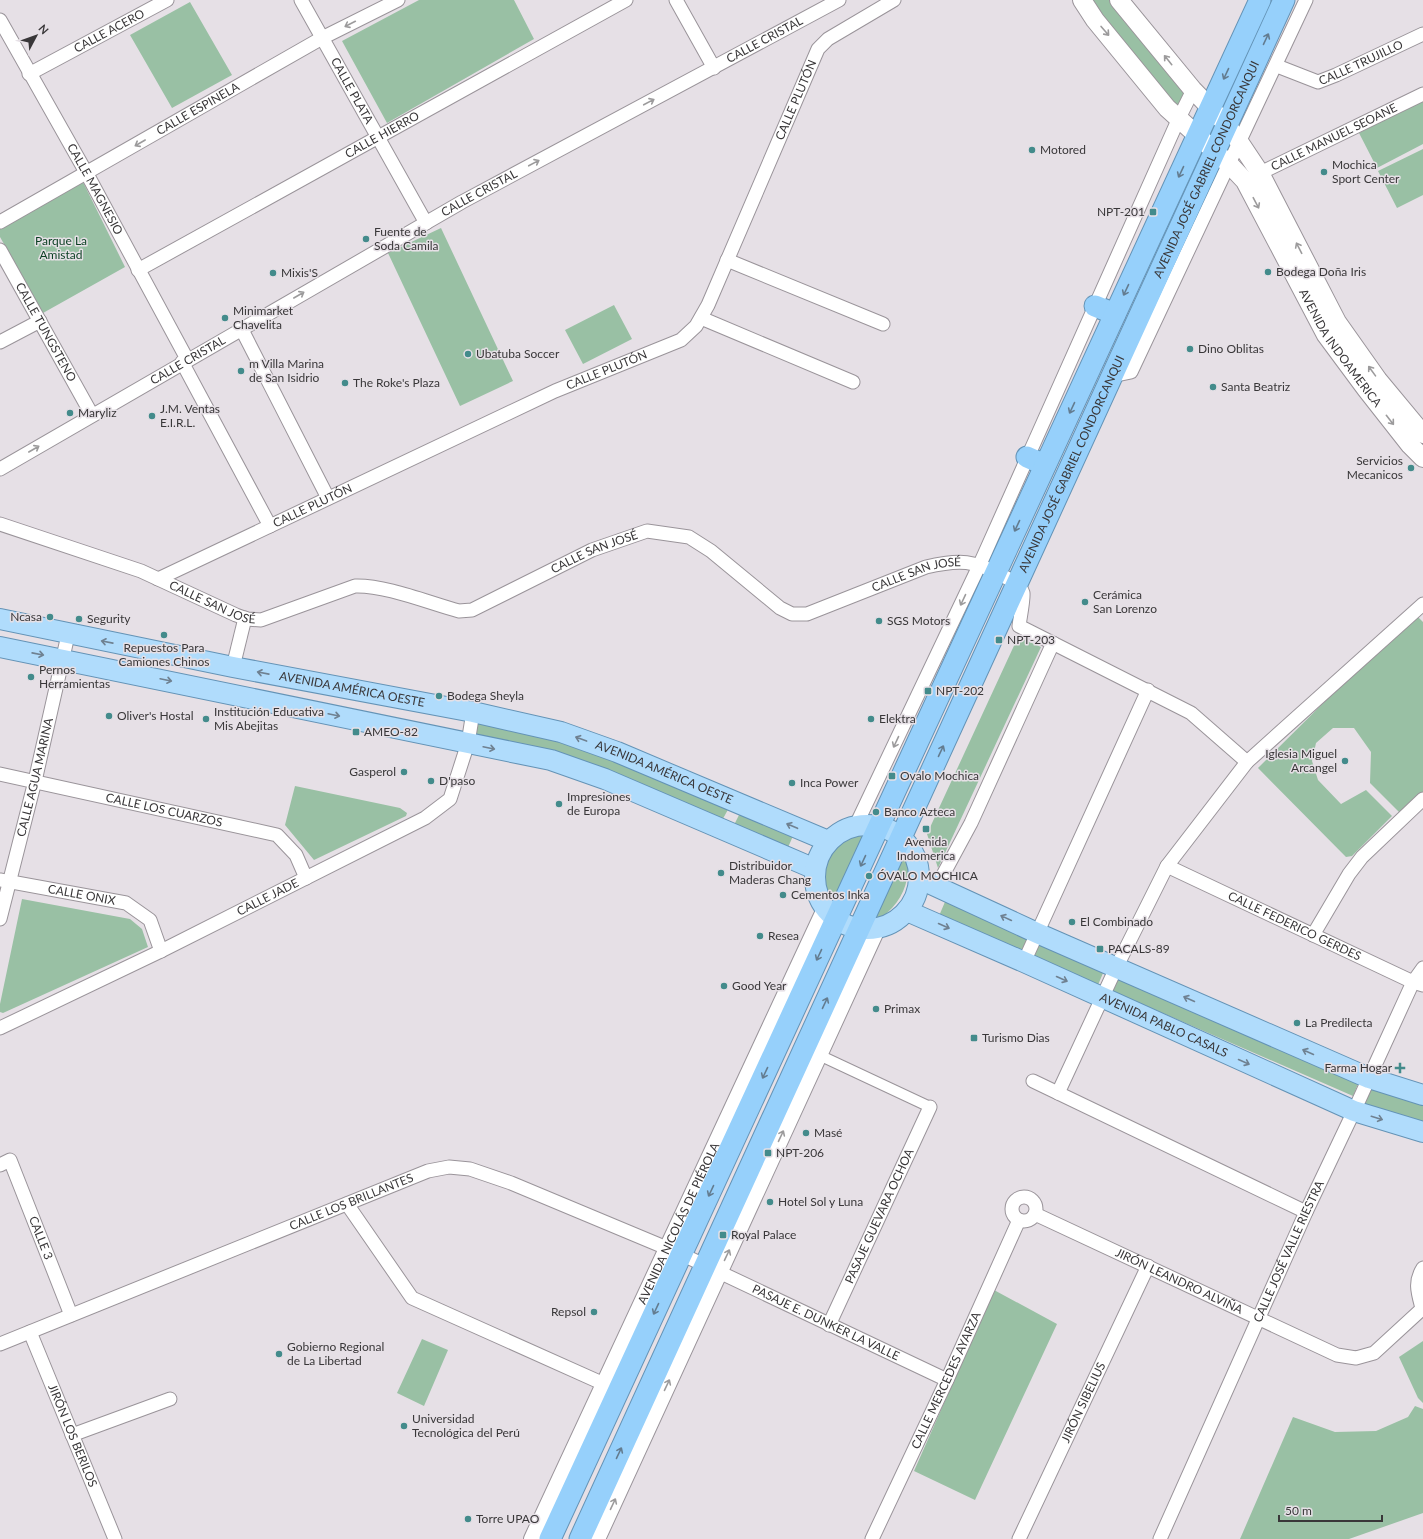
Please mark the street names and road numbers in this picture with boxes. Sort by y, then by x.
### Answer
street label: CALLE ACERO [71,5,147,56]
street label: CALLE CRISTAL [724,13,805,66]
street label: CALLE TRUJILLO [1316,36,1406,88]
street label: CALLE PLATA [328,55,377,127]
street label: CALLE PLUTÓN [772,57,819,142]
street label: AVENIDA JOSÉ GABRIEL CONDORCANQUI [1150,58,1262,280]
street label: CALLE ESPINELA [154,78,243,138]
street label: CALLE MANUEL SEOANE [1268,100,1399,174]
street label: CALLE HIERRO [342,108,422,161]
street label: CALLE MAGNESIO [64,141,127,238]
street label: CALLE CRISTAL [438,166,520,219]
street label: CALLE TUNGSTENO [13,280,80,384]
street label: AVENIDA INDOAMERICA [1296,286,1386,410]
street label: CALLE CRISTAL [147,332,228,388]
street label: CALLE PLUTÓN [564,347,649,393]
street label: AVENIDA JOSÉ GABRIEL CONDORCANQUI [1015,353,1127,575]
street label: CALLE PLUTÓN [270,480,354,531]
street label: CALLE SAN JOSÉ [548,527,640,576]
street label: CALLE SAN JOSÉ [869,554,961,595]
street label: CALLE SAN JOSÉ [167,577,256,627]
street label: AVENIDA AMÉRICA OESTE [278,668,426,710]
street label: CALLE AGUA MARINA [13,715,56,838]
street label: AVENIDA AMÉRICA OESTE [593,737,735,807]
street label: CALLE LOS CUARZOS [104,790,224,830]
street label: CALLE JADE [234,875,301,919]
street label: CALLE ONIX [47,881,117,908]
street label: CALLE FEDERICO GERDES [1226,888,1364,964]
street label: AVENIDA PABLO CASALS [1098,989,1230,1060]
street label: AVENIDA NICOLÁS DE PIÉROLA [634,1139,723,1307]
street label: PASAJE GUEVARA OCHOA [841,1145,917,1286]
street label: CALLE LOS BRILLANTES [287,1170,415,1233]
street label: CALLE JOSÉ VALLE RIESTRA [1250,1177,1327,1325]
street label: CALLE 3 [26,1214,56,1262]
street label: JIRÓN LEANDRO ALVIÑA [1113,1245,1246,1317]
street label: PASAJE E. DUNKER LA VALLE [750,1281,902,1364]
street label: CALLE MERCEDES AYARZA [908,1309,984,1451]
street label: JIRÓN SIBELIUS [1058,1360,1108,1445]
street label: JIRÓN LOS BERILOS [45,1382,101,1489]

